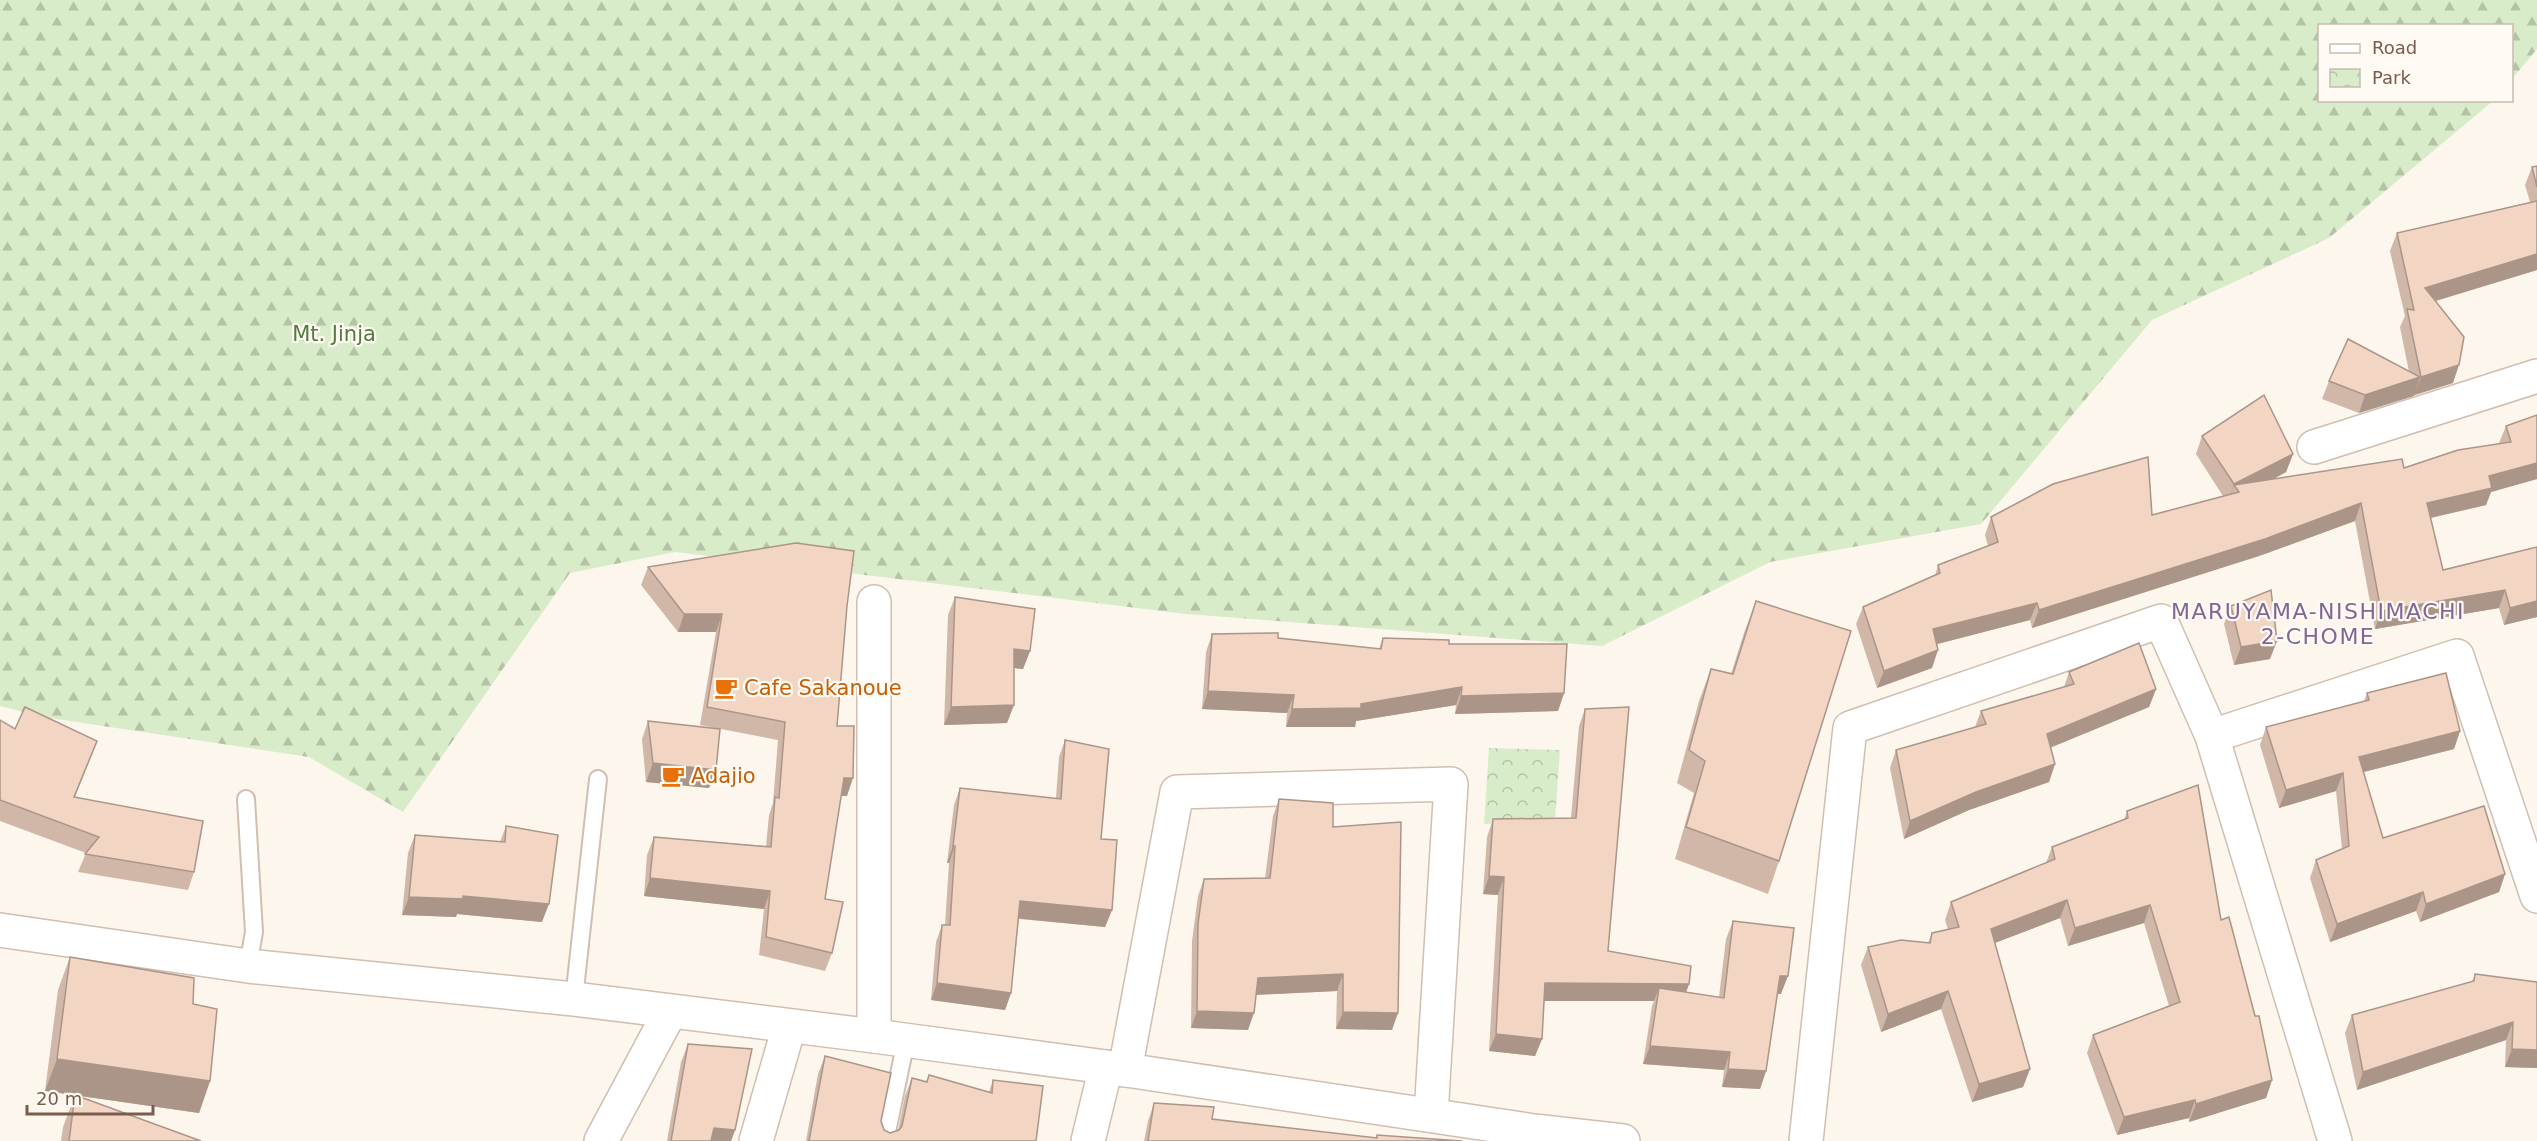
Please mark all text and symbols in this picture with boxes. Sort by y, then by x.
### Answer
legend [2318,24,2513,102]
text: Road [2372,37,2417,58]
text: Park [2372,67,2411,88]
park label: Mt. Jinja [292,322,376,346]
district label: MARUYAMA-NISHIMACHI 2-CHOME [2171,599,2465,649]
cafe icon: Cafe Sakanoue [713,675,739,701]
place label: Cafe Sakanoue [744,676,902,700]
cafe icon: Adajio [660,763,686,789]
place label: Adajio [691,764,756,788]
scale bar [27,1078,153,1116]
text: 20 m [36,1088,82,1109]

